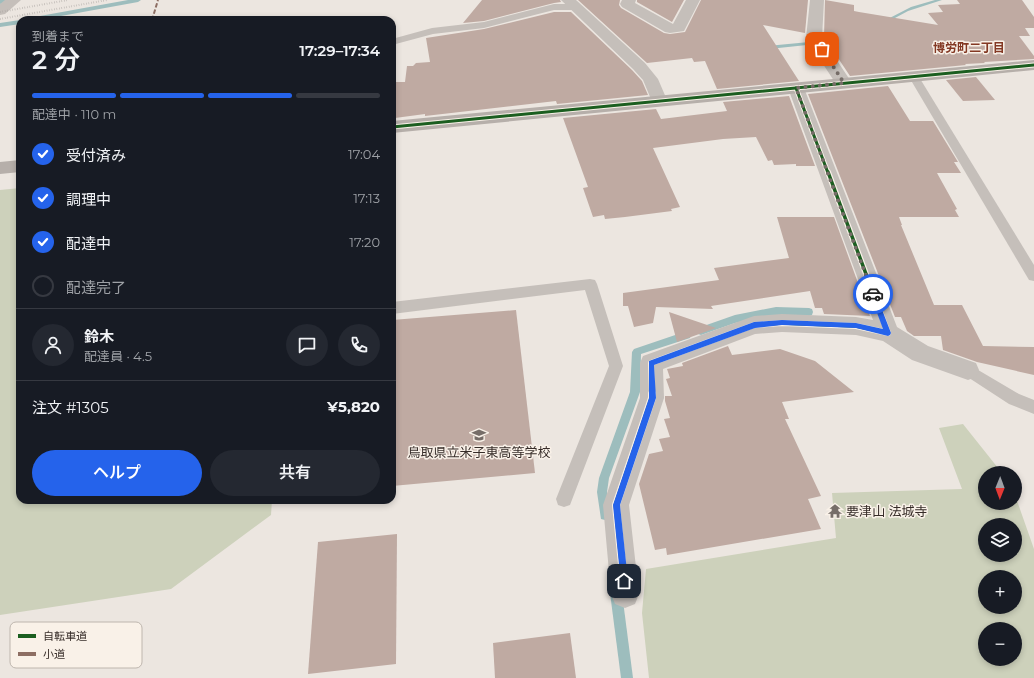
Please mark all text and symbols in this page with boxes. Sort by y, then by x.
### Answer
text: 到着まで [32,28,84,44]
pin [805,32,839,66]
icon: bag [811,38,833,60]
district label: 博労町二丁目 [933,40,1005,55]
text: 17:29–17:34 [299,41,380,60]
text: 2 分 [32,44,80,76]
text: 配達中 · 110 m [32,106,116,122]
icon: check [32,143,54,165]
text: 受付済み [66,146,126,165]
text: 17:04 [348,146,380,162]
icon: check [32,187,54,209]
text: 調理中 [66,190,111,209]
text: 17:13 [353,190,380,206]
icon: check [32,231,54,253]
text: 配達中 [66,234,111,253]
text: 17:20 [349,234,380,250]
courier [853,274,893,314]
text: 配達完了 [66,278,126,297]
icon: car [862,283,884,305]
button: person [32,324,74,366]
button: chat [286,324,328,366]
button: phone [338,324,380,366]
text: 鈴木 [84,327,114,346]
text: 配達員 · 4.5 [84,348,152,364]
text: ¥5,820 [327,397,380,416]
text: 注文 #1305 [32,398,109,417]
school or university icon: 鳥取県立米子東高等学校 [471,427,487,443]
place label: 鳥取県立米子東高等学校 [407,444,551,460]
button: ヘルプ [32,450,202,496]
button: 共有 [210,450,380,496]
north arrow [978,466,1022,510]
map controls [978,466,1022,666]
temple icon: 要津山 法城寺 [827,503,843,519]
place label: 要津山 法城寺 [846,503,927,519]
button: layers [978,518,1022,562]
pin [607,564,641,598]
icon: home [613,570,635,592]
button: + [978,570,1022,614]
legend [10,622,142,668]
button: − [978,622,1022,666]
text: 自転車道 [43,629,87,643]
text: 小道 [43,647,65,661]

